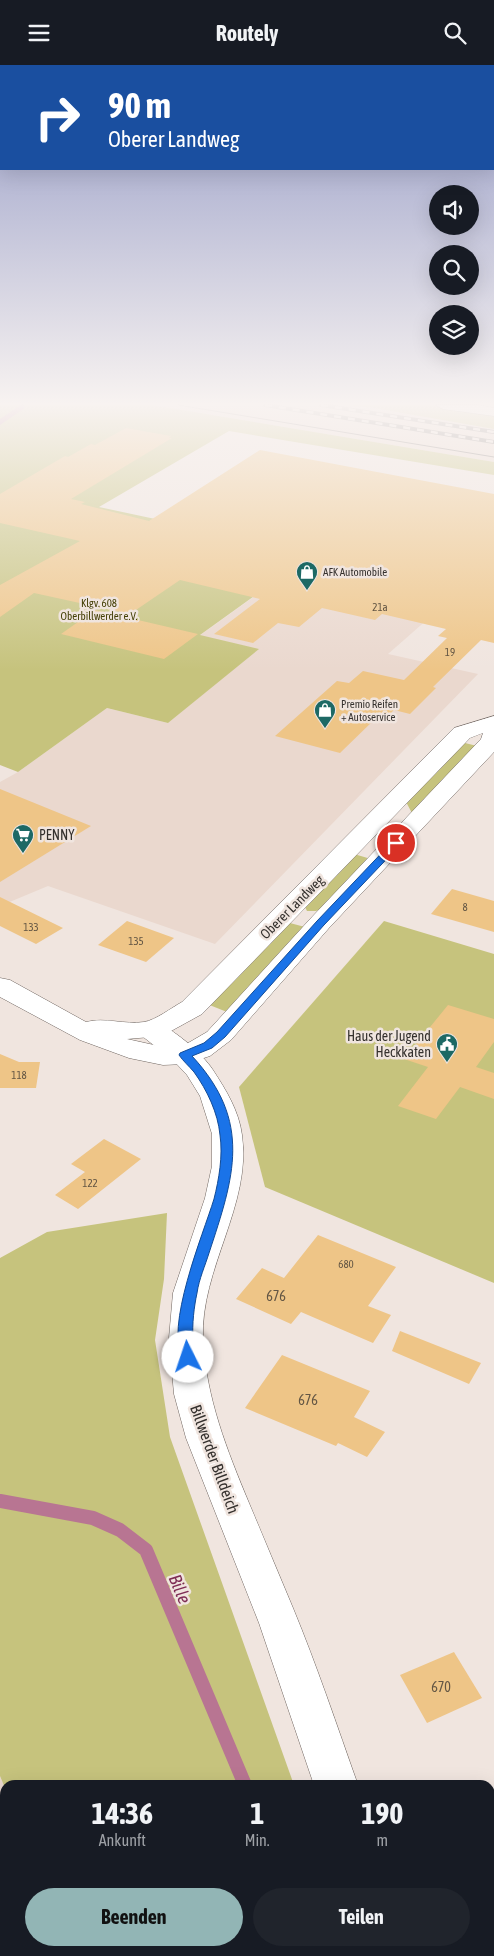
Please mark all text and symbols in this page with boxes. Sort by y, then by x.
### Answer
icon: menu [25,19,53,47]
icon: search [441,19,469,47]
text: Routely [216,20,278,46]
icon: right [25,85,90,150]
text: 90 m [108,85,171,125]
text: Oberer Landweg [108,126,239,152]
map controls [429,185,479,355]
button: sound [429,185,479,235]
button: search [429,245,479,295]
button: layers [429,305,479,355]
shop icon: AFK Automobile [295,560,319,591]
place label: AFK Automobile [323,566,387,578]
park label: Klgv. 608 Oberbillwerder e.V. [61,597,137,622]
house number: 21a [372,601,388,613]
house number: 19 [445,646,455,658]
shop icon: Premio Reifen + Autoservice [313,698,337,729]
place label: Premio Reifen + Autoservice [341,698,398,723]
pin [375,822,417,864]
supermarket icon: PENNY [11,823,35,854]
place label: PENNY [39,827,75,843]
icon: arrive [382,829,410,857]
street label: Oberer Landweg [257,872,327,942]
house number: 8 [462,901,468,913]
house number: 133 [23,921,39,933]
house number: 135 [128,935,144,947]
place label: Haus der Jugend Heckkaten [347,1028,431,1060]
public building icon: Haus der Jugend Heckkaten [435,1032,459,1063]
house number: 118 [11,1069,27,1081]
house number: 122 [82,1177,98,1189]
house number: 680 [338,1258,354,1270]
house number: 676 [266,1288,286,1304]
position arrow [161,1330,213,1382]
house number: 676 [298,1392,318,1408]
street label: Billwerder Billdeich [187,1402,243,1516]
water label: Bille [164,1571,196,1607]
house number: 670 [431,1679,451,1695]
text: 14:36 [91,1796,153,1830]
text: 1 [250,1796,264,1830]
text: 190 [361,1796,403,1830]
text: Ankunft [99,1831,146,1849]
text: Min. [245,1831,270,1849]
text: m [377,1831,388,1849]
button: Beenden [25,1888,243,1946]
button: Teilen [253,1888,470,1946]

